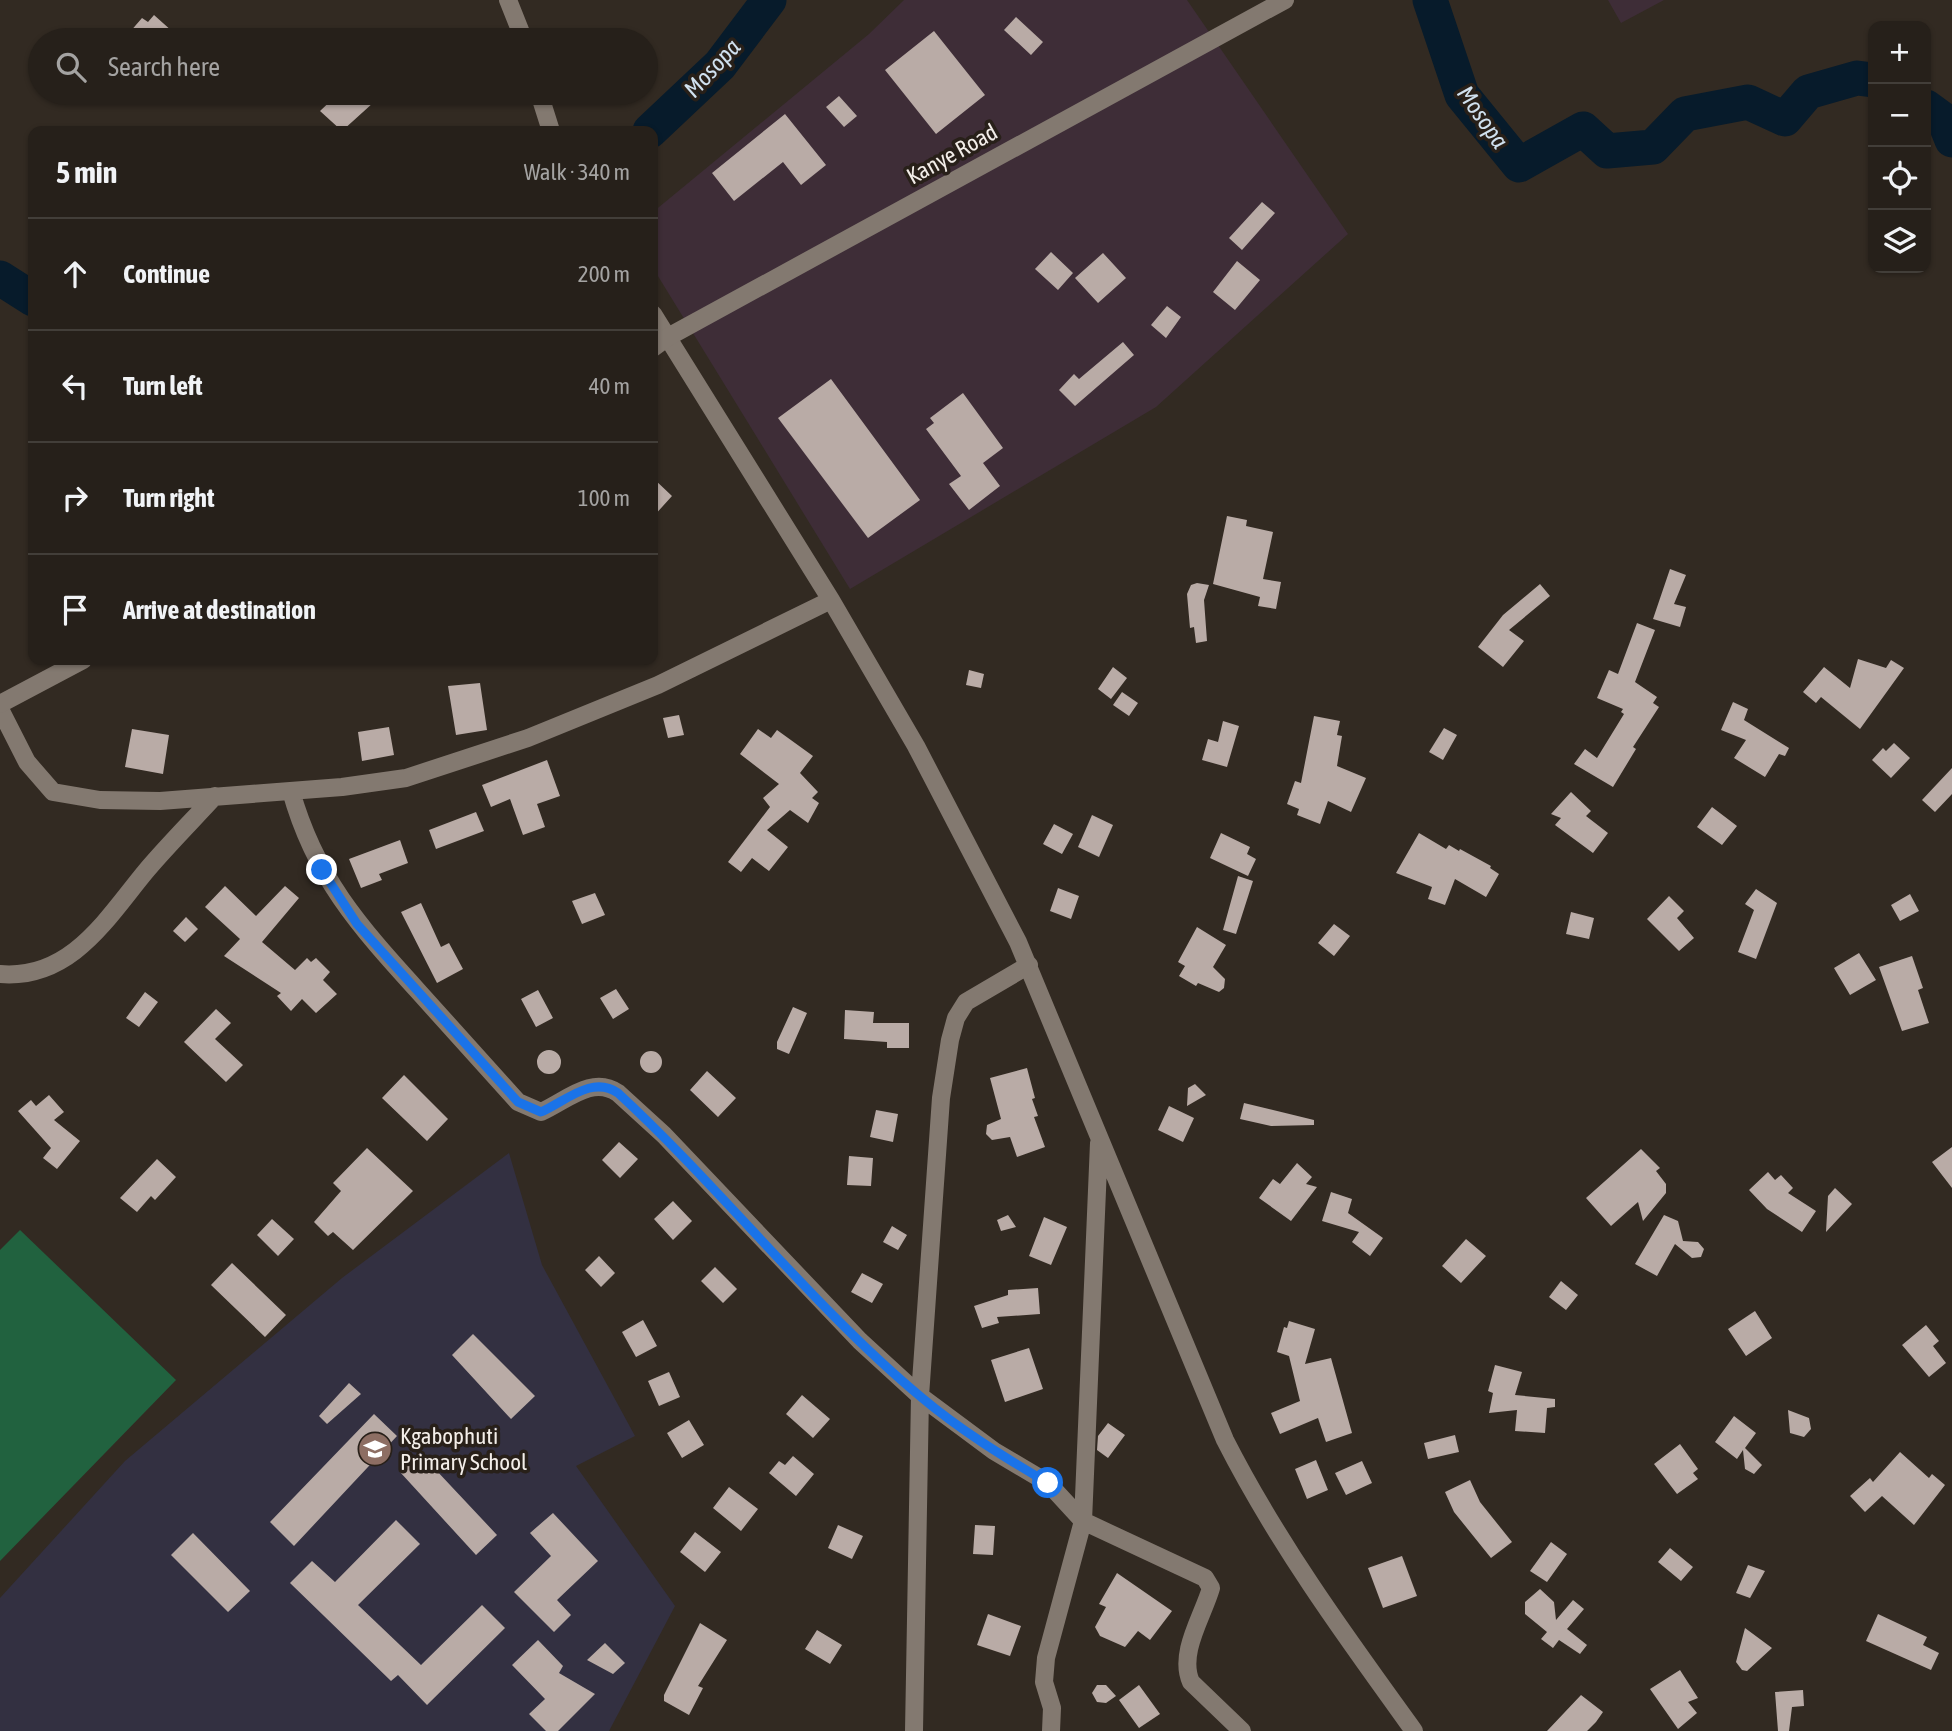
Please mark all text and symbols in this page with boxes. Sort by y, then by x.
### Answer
map controls [1868,21,1931,273]
button: + [1868,21,1931,84]
search box [28,28,658,105]
water label: Mosopa [678,33,746,103]
icon: search [52,48,90,86]
text: Search here [108,52,220,82]
water label: Mosopa [1452,81,1514,153]
button: − [1868,84,1931,147]
street label: Kanye Road [902,119,1002,189]
button: locate [1868,147,1931,210]
text: 5 min [56,155,117,189]
text: Walk · 340 m [524,159,630,185]
button: layers [1868,210,1931,273]
icon: ahead [56,255,94,293]
text: Continue [123,259,210,289]
text: 200 m [578,261,630,287]
icon: left [56,367,94,405]
text: Turn left [123,371,203,401]
text: 40 m [589,373,630,399]
icon: right [56,479,94,517]
text: Turn right [123,483,214,513]
text: 100 m [578,485,630,511]
icon: arrive [56,591,94,629]
text: Arrive at destination [123,595,316,625]
route end [306,854,337,885]
place label: Kgabophuti Primary School [400,1423,527,1475]
school or university icon: Kgabophuti Primary School [356,1430,394,1468]
route start [1032,1467,1063,1498]

